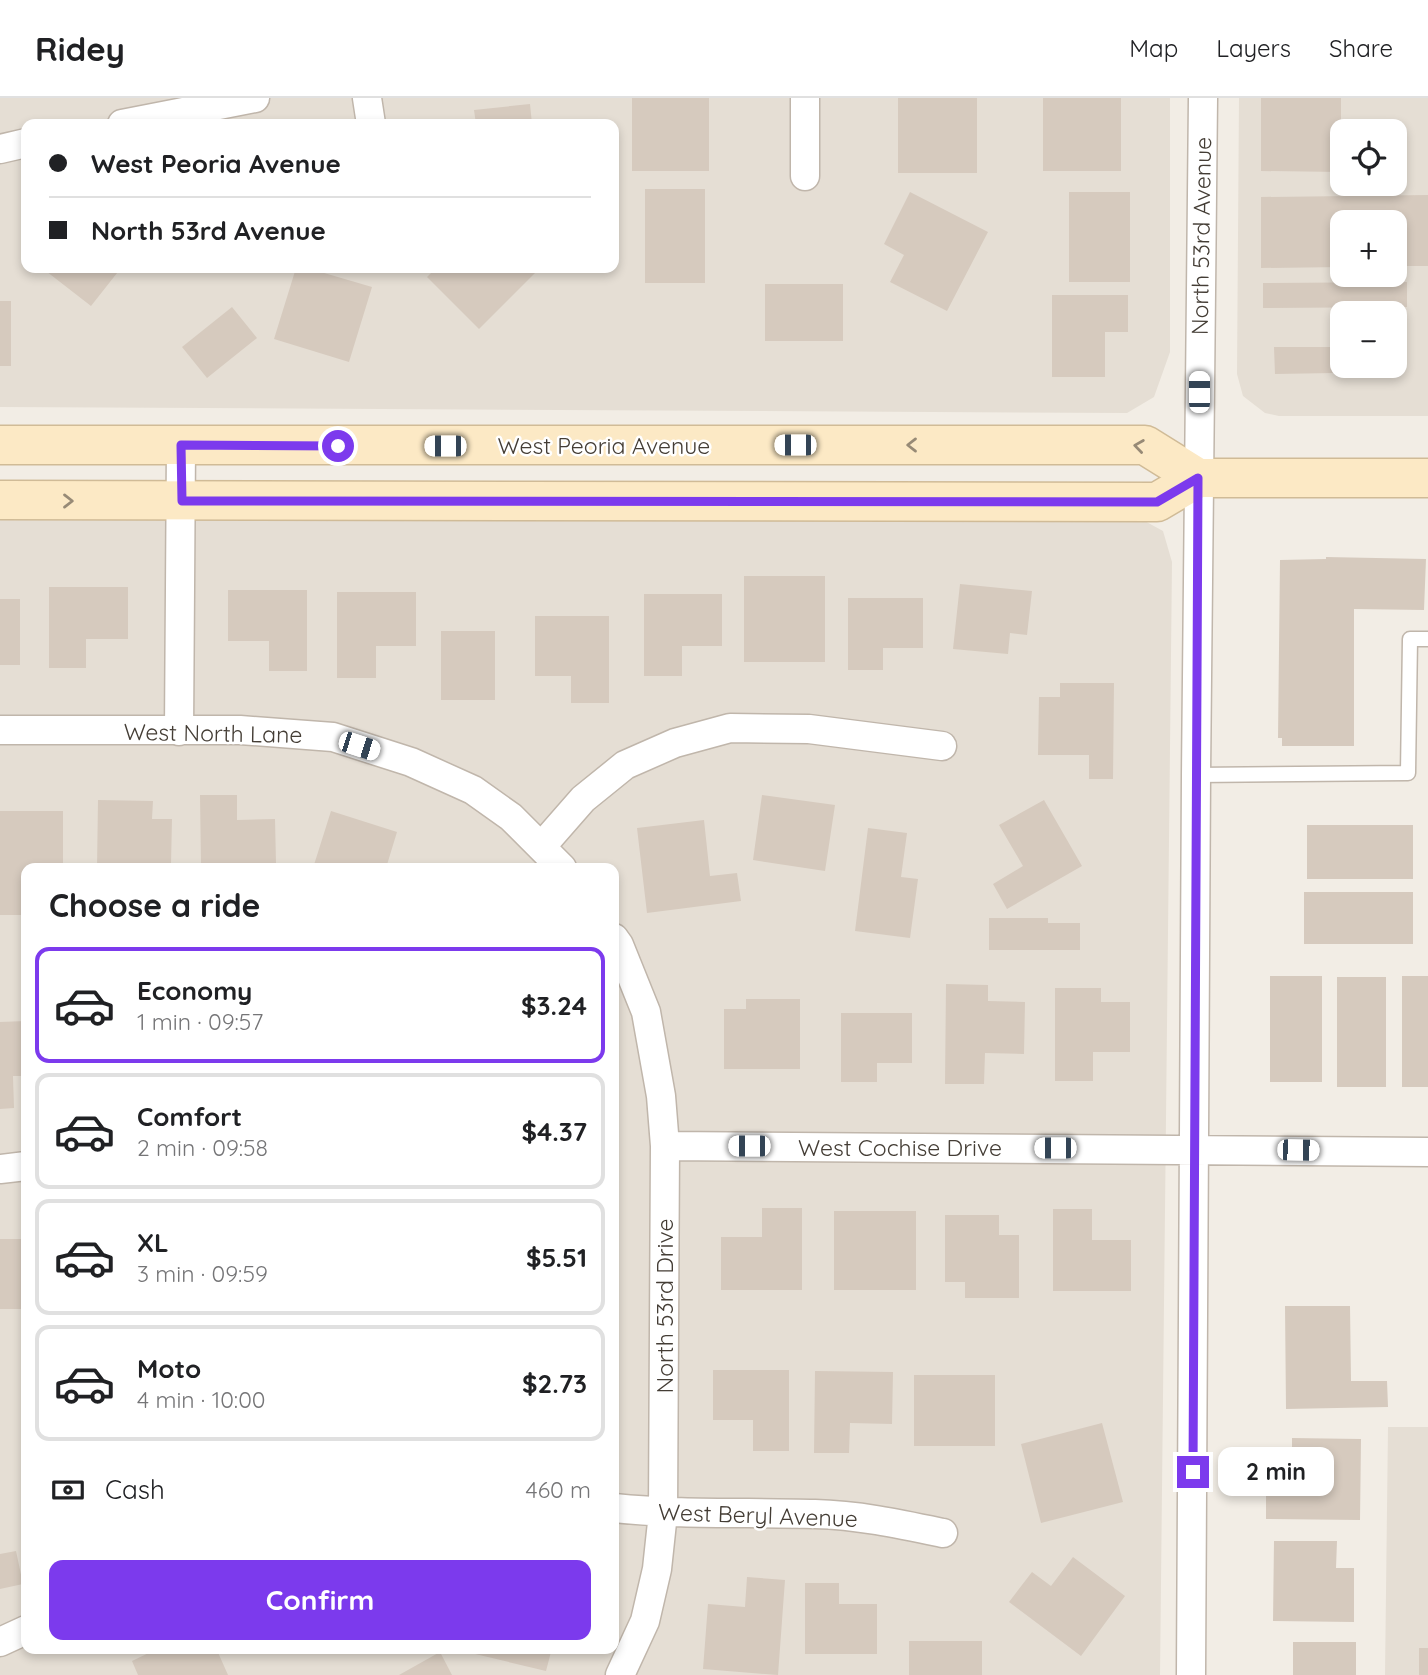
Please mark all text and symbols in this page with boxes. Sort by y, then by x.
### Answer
text: Ridey [35,28,125,69]
text: Map [1129,33,1178,63]
text: Layers [1216,33,1291,63]
text: Share [1329,33,1393,63]
map controls [1330,119,1407,378]
button: locate [1330,119,1407,196]
street label: North 53rd Avenue [1185,137,1217,335]
text: West Peoria Avenue [91,147,341,180]
button: + [1330,210,1407,287]
text: North 53rd Avenue [91,214,326,247]
button: − [1330,301,1407,378]
car [1189,371,1210,413]
route start [322,430,354,462]
street label: West Peoria Avenue [498,431,710,460]
car [775,435,817,456]
car [425,436,467,457]
one-way arrow [906,437,917,453]
one-way arrow [1133,439,1145,454]
one-way arrow [63,493,74,509]
street label: West North Lane [123,717,303,749]
car [336,730,383,762]
text: Choose a ride [49,885,261,925]
icon: car [53,974,116,1037]
text: Economy [137,974,252,1007]
text: $3.24 [521,989,587,1022]
text: 1 min · 09:57 [137,1007,263,1036]
icon: car [53,1100,116,1163]
text: Comfort [137,1100,242,1133]
text: $4.37 [521,1115,587,1148]
text: 2 min · 09:58 [137,1133,268,1162]
street label: West Cochise Drive [798,1133,1002,1162]
car [729,1136,771,1157]
car [1035,1138,1077,1159]
car [1277,1139,1320,1161]
street label: North 53rd Drive [650,1218,679,1394]
icon: car [53,1226,116,1289]
text: XL [137,1226,169,1259]
text: $5.51 [526,1241,587,1274]
text: 3 min · 09:59 [137,1259,268,1288]
icon: car [53,1352,116,1415]
text: Moto [137,1352,201,1385]
text: $2.73 [522,1367,587,1400]
text: 4 min · 10:00 [137,1385,266,1414]
callout: 2 min [1218,1448,1333,1496]
route end [1177,1456,1209,1488]
text: 2 min [1246,1457,1306,1486]
icon: cash [49,1471,87,1509]
text: Cash [105,1473,165,1506]
text: 460 m [526,1475,591,1504]
street label: West Beryl Avenue [658,1497,858,1533]
button: Confirm [49,1560,591,1640]

